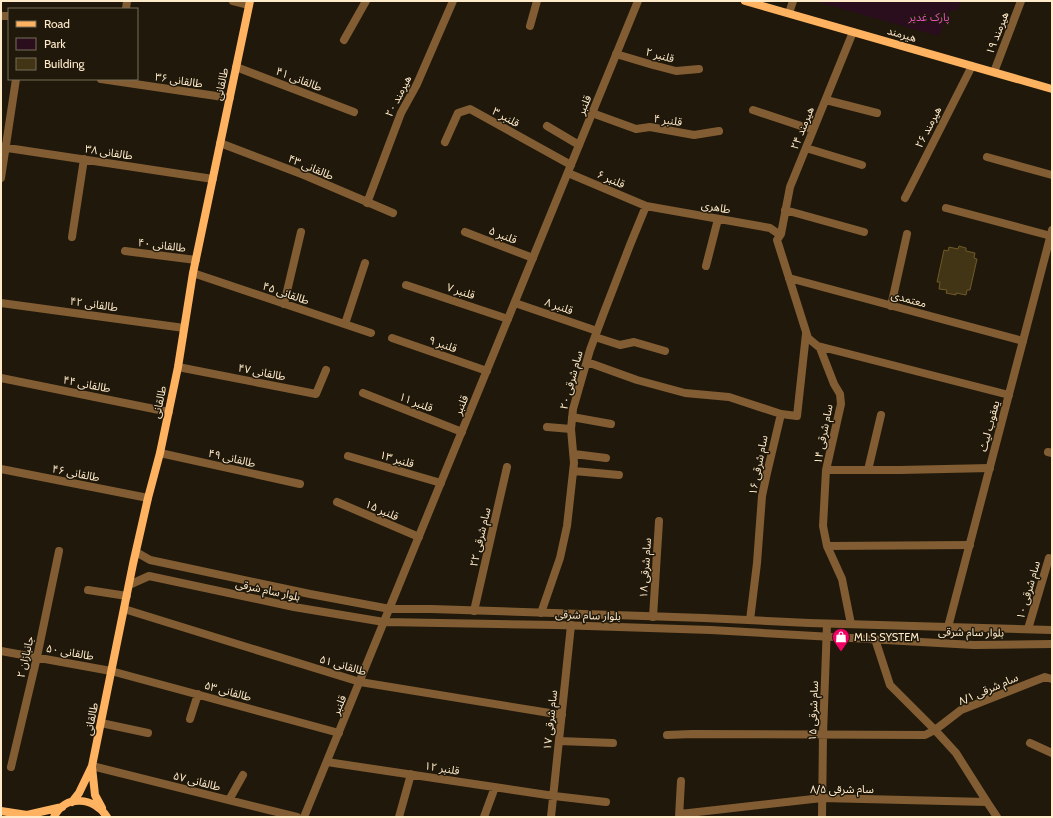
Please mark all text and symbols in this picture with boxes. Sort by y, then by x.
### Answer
legend [8,8,138,80]
park label: پارک غدیر [907,10,950,25]
street label: هیرمند ۱۹ [982,10,1012,56]
text: Road [44,16,70,31]
street label: هیرمند [886,23,918,45]
text: Park [44,36,66,51]
street label: قلنبر ۲ [644,44,676,66]
text: Building [44,56,86,71]
street label: طالقانی ۴۱ [274,64,324,94]
street label: طالقانی [211,66,231,102]
street label: طالقانی ۳۶ [154,69,204,91]
street label: هیرمند ۲۰ [382,73,414,119]
street label: قلنبر [573,93,594,118]
street label: قلنبر ۳ [490,104,522,130]
street label: هیرمند ۲۶ [912,104,944,150]
street label: هیرمند ۲۴ [787,105,817,151]
street label: قلنبر ۴ [653,111,683,129]
street label: طالقانی ۳۸ [84,141,134,163]
street label: طالقانی ۴۳ [286,151,336,183]
street label: قلنبر ۶ [595,167,627,191]
street label: طاهری [700,198,732,216]
street label: قلنبر ۵ [487,223,519,247]
street label: طالقانی ۴۰ [137,235,187,255]
street label: طالقانی ۴۵ [261,279,311,307]
street label: قلنبر ۷ [445,280,477,302]
street label: معتمدی [890,288,928,311]
street label: طالقانی ۴۲ [69,294,119,314]
street label: قلنبر ۸ [543,295,575,317]
street label: قلنبر ۹ [427,333,459,355]
street label: سام شرقی ۲۰ [556,349,587,411]
street label: طالقانی ۴۷ [237,361,287,383]
street label: طالقانی ۴۴ [62,373,112,395]
street label: طالقانی [149,384,169,420]
street label: قلنبر ۱۱ [397,389,435,415]
street label: قلنبر [450,393,471,418]
street label: یعقوب لیث [976,399,1003,453]
street label: سام شرقی ۱۴ [810,403,837,465]
street label: سام شرقی ۱۶ [745,434,772,496]
street label: طالقانی ۴۹ [207,446,257,470]
street label: قلنبر ۱۳ [378,447,416,471]
street label: طالقانی ۴۶ [51,462,101,484]
street label: قلنبر ۱۵ [363,497,401,523]
street label: سام شرقی ۲۲ [466,506,495,568]
street label: سام شرقی ۱۸ [636,537,655,599]
street label: سام شرقی ۱۰ [1013,559,1044,621]
street label: بلوار سام شرقی [234,576,302,605]
street label: بلوار سام شرقی [555,607,621,624]
street label: بلوار سام شرقی [938,624,1004,641]
shop icon: M.I.S SYSTEM [831,627,851,652]
place label: M.I.S SYSTEM [854,630,919,644]
street label: جانبازان ۲ [13,634,37,679]
street label: طالقانی ۵۰ [45,641,95,663]
street label: طالقانی ۵۱ [318,652,368,678]
street label: سام شرقی ۸/۱ [956,670,1021,709]
street label: طالقانی ۵۳ [203,678,253,704]
street label: سام شرقی ۱۵ [805,680,822,741]
street label: سام شرقی ۱۷ [540,689,561,751]
street label: قلنبر [328,693,349,718]
street label: طالقانی [81,701,101,737]
street label: قلنبر ۱۲ [424,758,461,778]
street label: طالقانی ۵۷ [172,768,222,794]
street label: سام شرقی ۸/۵ [810,782,874,797]

